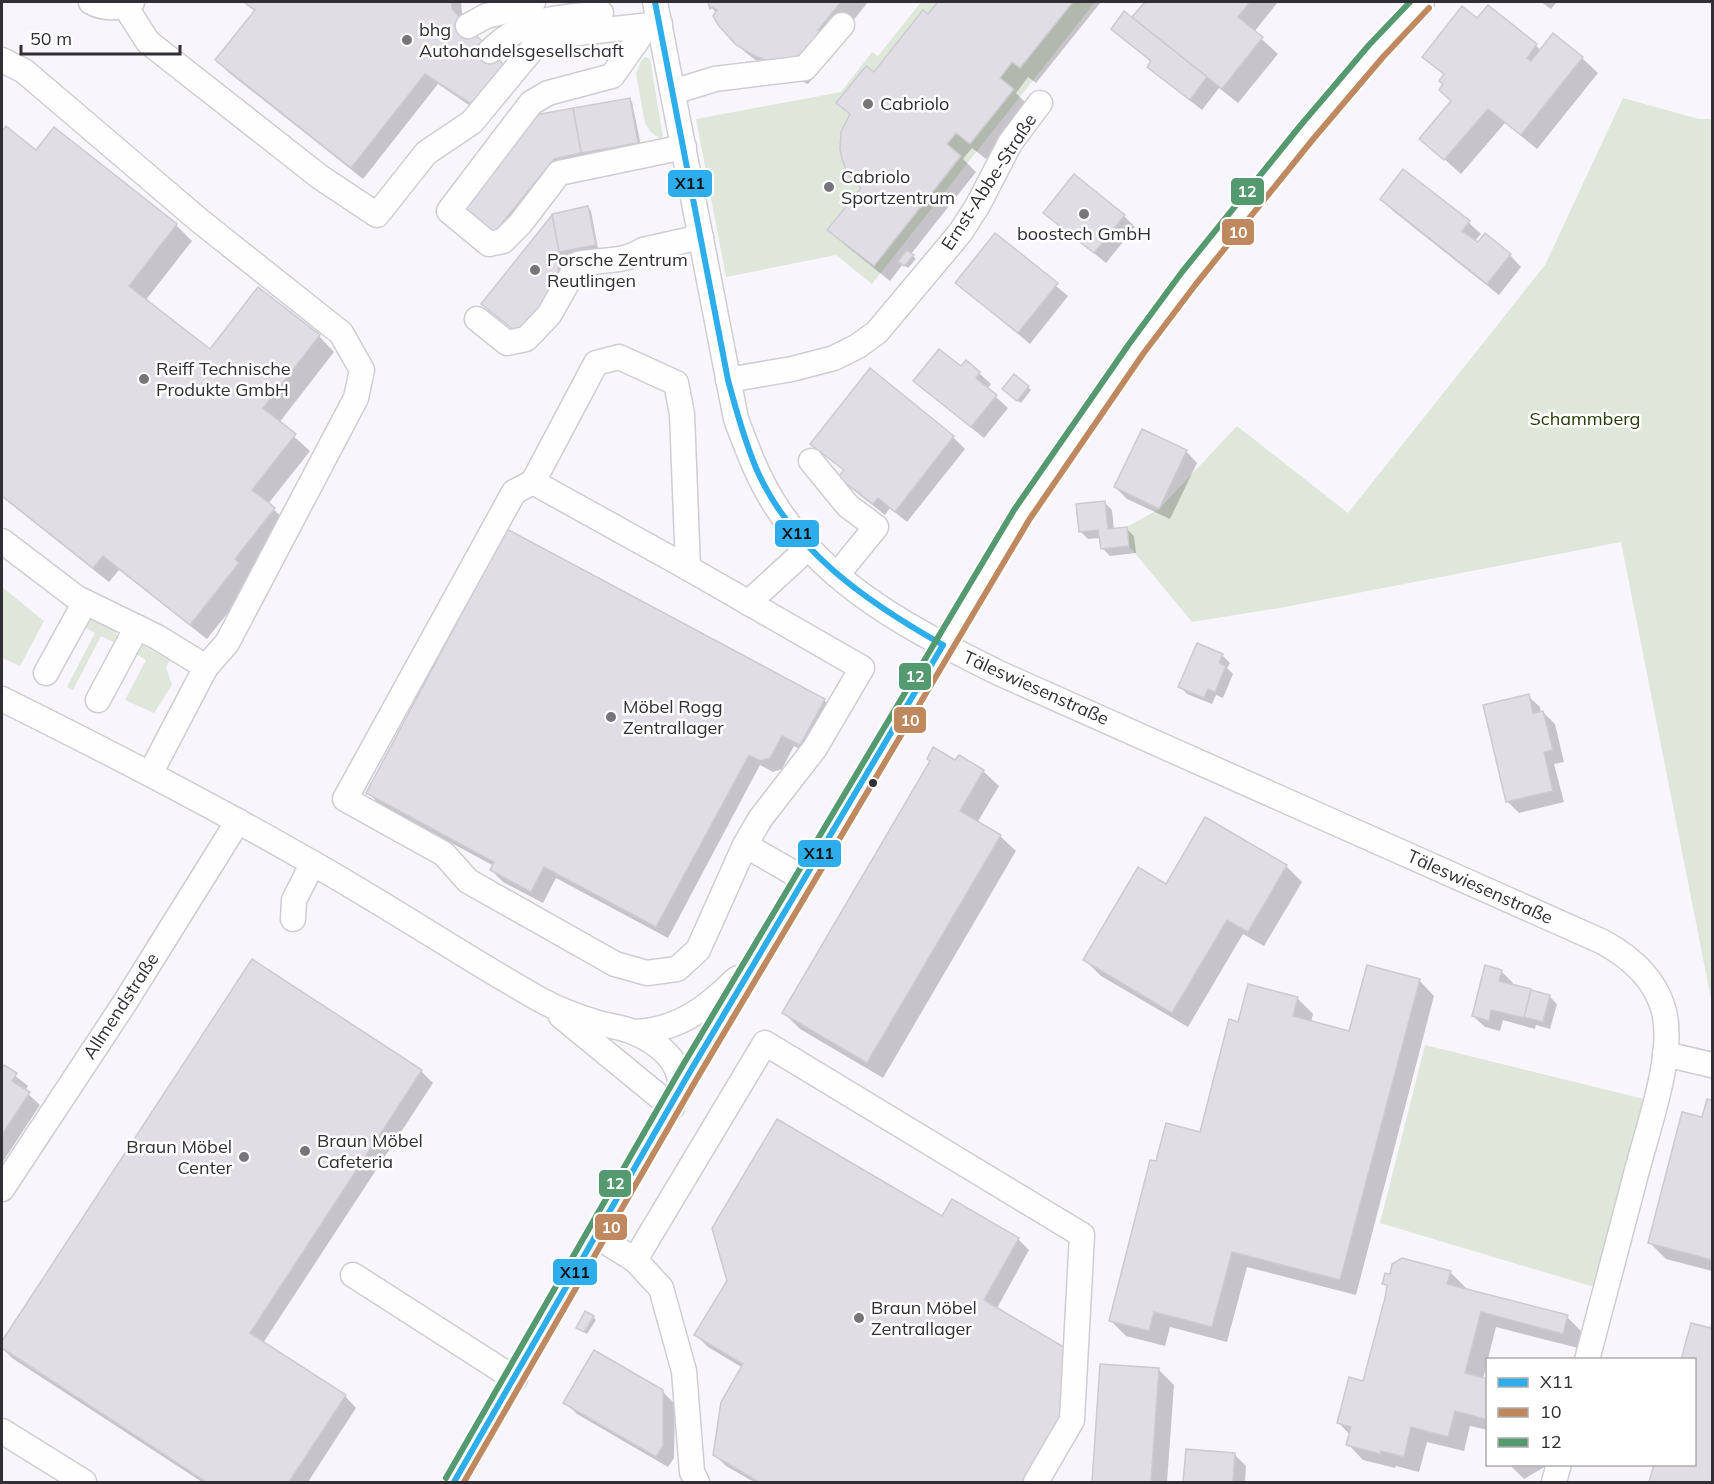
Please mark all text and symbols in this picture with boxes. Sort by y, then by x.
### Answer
scale bar [21,18,180,56]
place label: bhg Autohandelsgesellschaft [419,18,624,62]
text: 50 m [30,27,72,50]
marker: bhg Autohandelsgesellschaft [400,33,414,47]
place label: Cabriolo [880,92,949,115]
marker: Cabriolo [861,97,875,111]
street label: Ernst-Abbe-Straße [936,109,1041,254]
place label: Cabriolo Sportzentrum [841,165,955,209]
line badge: X11 [667,169,713,198]
text: X11 [674,173,705,193]
line badge: 12 [1230,177,1265,206]
marker: Cabriolo Sportzentrum [822,180,836,194]
text: 12 [1237,181,1257,201]
marker: boostech GmbH [1077,207,1091,221]
line badge: 10 [1221,218,1255,246]
place label: boostech GmbH [1017,222,1151,245]
text: 10 [1228,222,1248,242]
place label: Porsche Zentrum Reutlingen [547,248,688,292]
marker: Porsche Zentrum Reutlingen [528,263,542,277]
place label: Reiff Technische Produkte GmbH [156,357,291,401]
marker: Reiff Technische Produkte GmbH [137,372,151,386]
park label: Schammberg [1530,407,1640,430]
line badge: X11 [774,519,820,548]
text: X11 [781,523,812,543]
street label: Täleswiesenstraße [960,645,1113,730]
line badge: 12 [898,662,932,691]
text: 12 [905,666,925,686]
place label: Möbel Rogg Zentrallager [623,695,724,739]
line badge: 10 [893,706,927,734]
marker: Möbel Rogg Zentrallager [604,710,618,724]
text: 10 [900,710,920,730]
unlabelled marker [867,777,879,789]
line badge: X11 [797,839,842,868]
text: X11 [803,843,834,863]
street label: Täleswiesenstraße [1404,844,1557,929]
street label: Allmendstraße [78,948,164,1063]
place label: Braun Möbel Cafeteria [317,1129,423,1173]
place label: Braun Möbel Center [126,1135,232,1179]
marker: Braun Möbel Cafeteria [298,1144,312,1158]
marker: Braun Möbel Center [237,1150,251,1164]
line badge: 12 [598,1169,632,1198]
text: 12 [605,1173,625,1193]
line badge: 10 [594,1213,628,1241]
text: 10 [601,1217,621,1237]
line badge: X11 [552,1258,598,1286]
text: X11 [559,1262,590,1282]
place label: Braun Möbel Zentrallager [871,1296,977,1340]
marker: Braun Möbel Zentrallager [852,1311,866,1325]
legend [1486,1358,1696,1466]
text: X11 [1540,1370,1573,1393]
text: 10 [1540,1400,1562,1423]
text: 12 [1540,1430,1562,1453]

